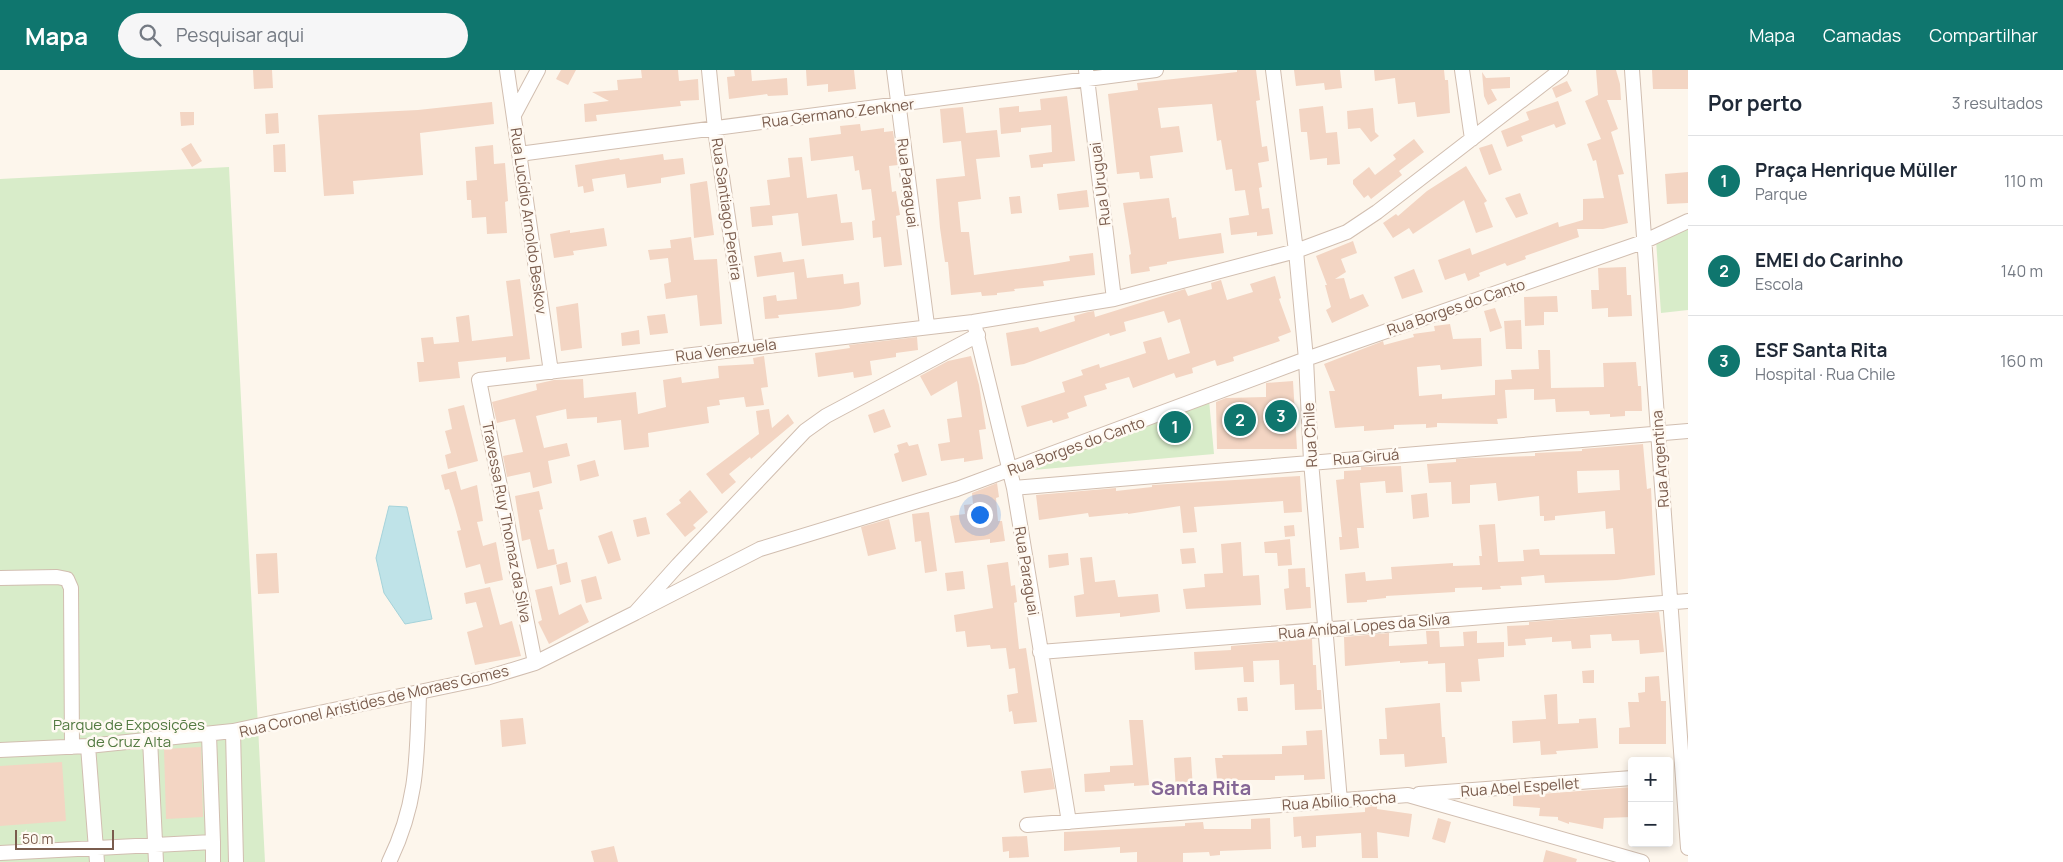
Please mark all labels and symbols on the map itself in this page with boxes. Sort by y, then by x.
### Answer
street label: Rua Germano Zenkner [761,93,916,133]
street label: Rua Lucídio Arnoldo Beskov [505,126,553,316]
street label: Rua Santiago Pereira [707,136,747,282]
street label: Rua Paraguai [892,137,924,229]
street label: Rua Uruguai [1084,141,1116,227]
street label: Rua Borges do Canto [1384,273,1528,340]
street label: Rua Venezuela [674,333,778,367]
pin: 3 [1265,397,1297,435]
pin: 2 [1224,401,1256,439]
street label: Rua Chile [1298,402,1322,468]
pin: 1 [1159,408,1191,446]
street label: Rua Argentina [1646,410,1674,508]
street label: Rua Borges do Canto [1004,411,1148,481]
street label: Travessa Ruy Thomaz da Silva [477,420,537,624]
street label: Rua Giruá [1332,444,1400,470]
your location [967,502,993,528]
street label: Rua Paraguai [1010,525,1044,617]
street label: Rua Aníbal Lopes da Silva [1277,608,1451,644]
street label: Rua Coronel Aristides de Moraes Gomes [237,660,511,742]
park label: Parque de Exposições de Cruz Alta [53,714,205,752]
street label: Rua Abel Espellet [1460,772,1580,802]
district label: Santa Rita [1151,774,1251,801]
street label: Rua Abílio Rocha [1281,787,1397,815]
scale bar [15,827,114,850]

